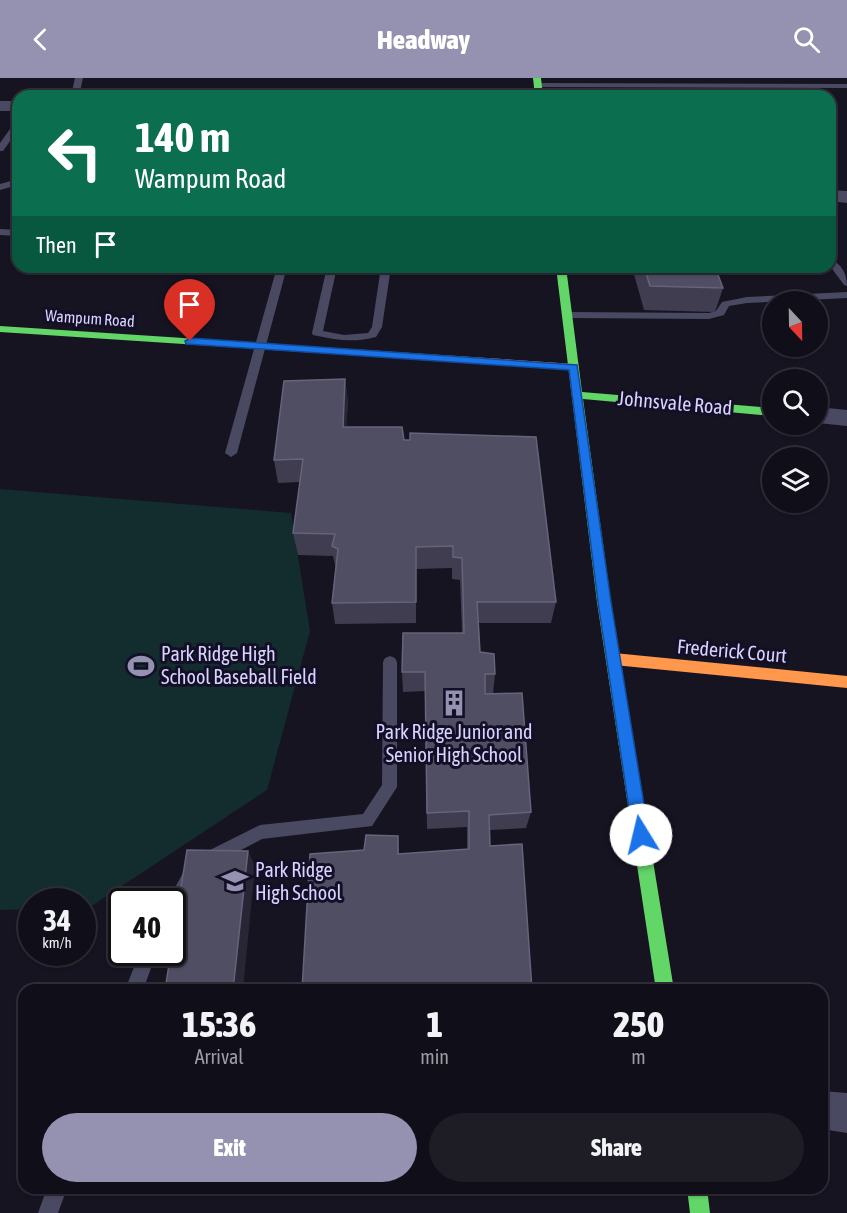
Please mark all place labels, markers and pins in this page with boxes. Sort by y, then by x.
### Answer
pin [164,279,215,341]
place label: Park Ridge High School Baseball Field [161,642,317,688]
sports icon: Park Ridge High School Baseball Field [126,651,156,681]
building icon: Park Ridge Junior and Senior High School [439,688,469,718]
place label: Park Ridge Junior and Senior High School [375,720,533,766]
place label: Park Ridge High School [255,858,343,904]
school or university icon: Park Ridge High School [220,866,250,896]

